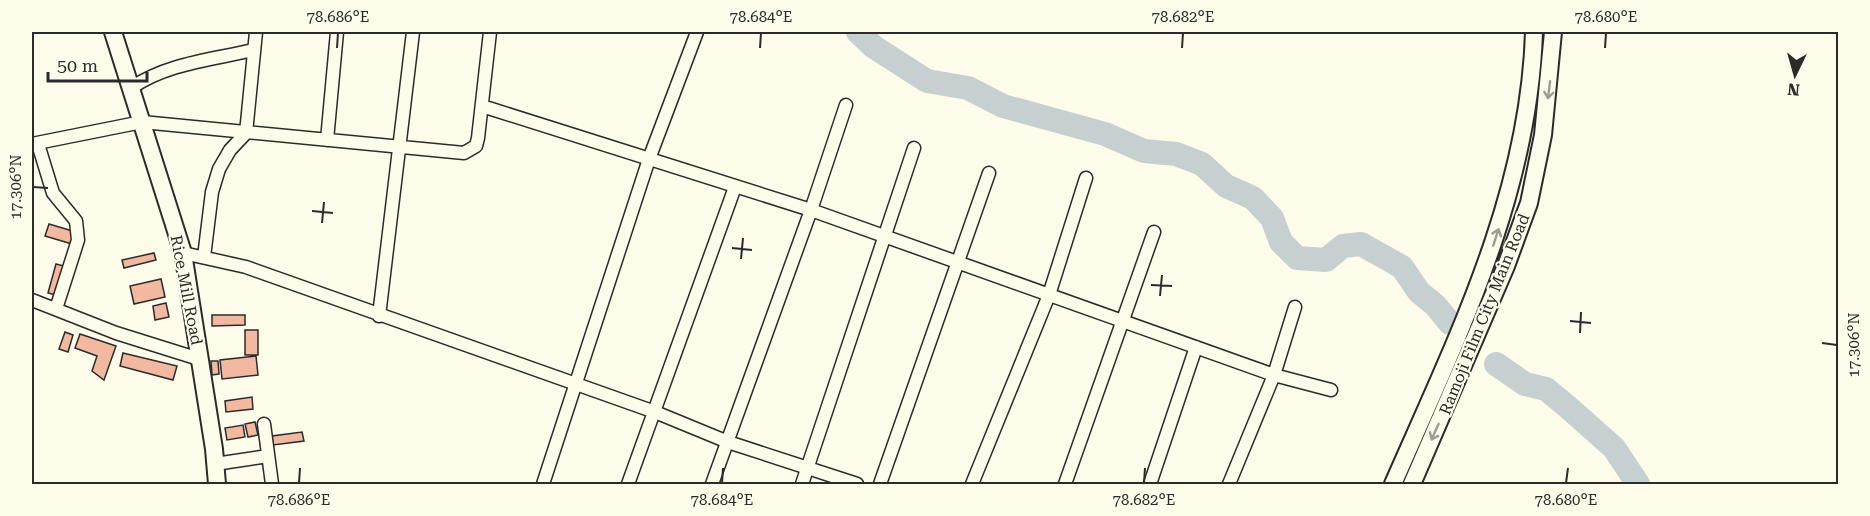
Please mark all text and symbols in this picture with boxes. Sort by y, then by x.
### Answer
text: 78.686°E [307,8,369,26]
text: 78.684°E [730,8,792,26]
text: 78.682°E [1152,8,1214,26]
text: 78.680°E [1575,8,1637,26]
scale bar [48,45,147,83]
north arrow [1765,45,1825,105]
text: 50 m [57,55,98,76]
one-way arrow [1543,79,1554,99]
text: N [1787,79,1801,99]
text: 17.306°N [7,154,25,220]
street label: Ramoji Film City Main Road [1435,211,1534,417]
one-way arrow [1492,228,1503,247]
street label: Rice Mill Road [167,234,206,347]
text: 17.306°N [1845,312,1863,378]
one-way arrow [1429,423,1440,441]
text: 78.686°E [268,491,330,509]
text: 78.684°E [691,491,753,509]
text: 78.682°E [1113,491,1175,509]
text: 78.680°E [1535,491,1597,509]

